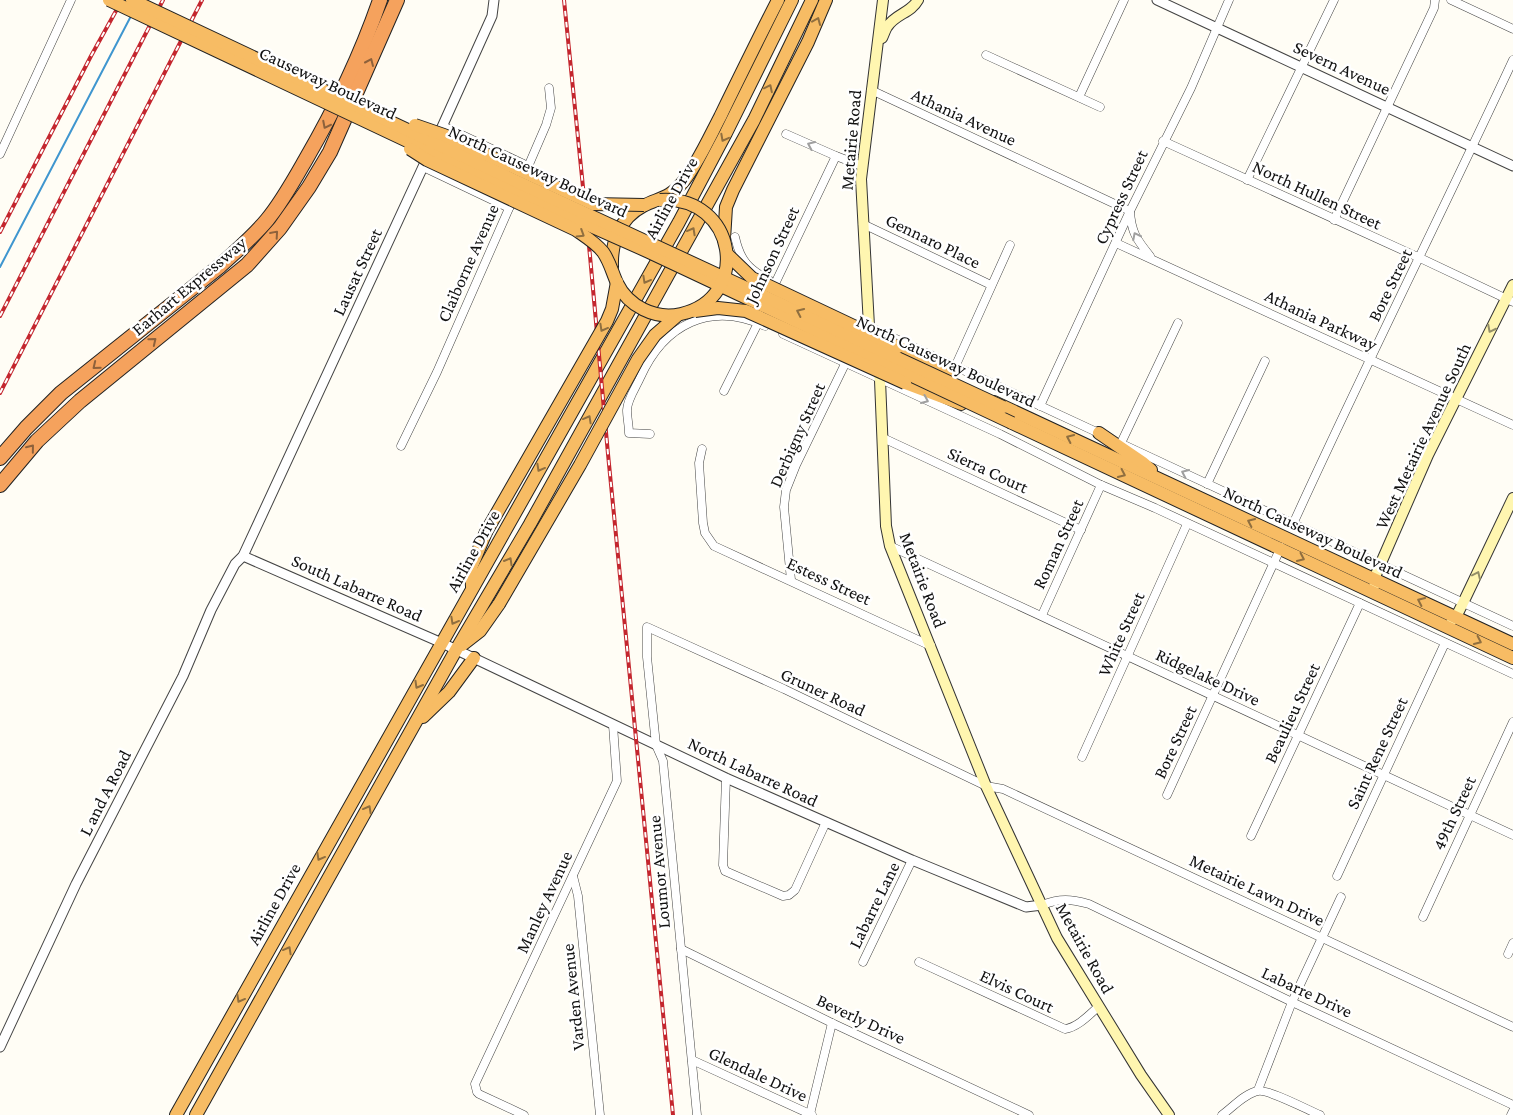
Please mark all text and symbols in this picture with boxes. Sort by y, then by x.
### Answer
one-way arrow [811,17,822,26]
street label: Severn Avenue [1290,37,1394,99]
street label: Causeway Boulevard [256,42,400,124]
one-way arrow [364,58,375,67]
one-way arrow [763,84,774,93]
street label: Athania Avenue [909,84,1020,150]
street label: Metairie Road [837,88,865,191]
one-way arrow [322,120,332,129]
street label: North Causeway Boulevard [445,121,631,222]
one-way arrow [720,133,730,142]
one-way arrow [807,141,816,151]
street label: Cypress Street [1090,146,1152,247]
street label: Airline Drive [640,153,702,243]
street label: North Hullen Street [1249,156,1386,234]
street label: Claiborne Avenue [433,201,503,325]
street label: Johnson Street [740,202,804,309]
street label: Gennaro Place [882,210,984,273]
street label: Lausat Street [328,224,386,319]
one-way arrow [686,227,696,236]
one-way arrow [576,228,585,237]
one-way arrow [269,230,278,239]
street label: Earhart Expressway [128,232,251,340]
one-way arrow [1132,232,1142,241]
street label: Bore Street [1364,245,1417,325]
one-way arrow [642,275,652,284]
street label: Athania Parkway [1262,285,1381,355]
one-way arrow [796,308,805,319]
street label: North Causeway Boulevard [853,311,1039,412]
one-way arrow [599,323,609,332]
one-way arrow [1487,324,1498,333]
one-way arrow [147,338,156,346]
street label: West Metairie Avenue South [1371,339,1475,532]
one-way arrow [92,360,101,369]
street label: Derbigny Street [765,379,829,490]
one-way arrow [920,394,929,405]
one-way arrow [582,415,592,424]
one-way arrow [1066,434,1075,444]
street label: Sierra Court [945,443,1032,498]
one-way arrow [26,445,34,454]
one-way arrow [536,462,546,471]
one-way arrow [1117,468,1126,479]
one-way arrow [1181,469,1190,480]
street label: North Causeway Boulevard [1220,482,1406,583]
street label: Roman Street [1029,495,1088,592]
street label: Airline Drive [442,506,504,596]
one-way arrow [1247,518,1256,528]
street label: Metairie Road [896,529,951,631]
street label: South Labarre Road [289,550,426,626]
one-way arrow [1296,552,1305,563]
street label: Estess Street [784,553,875,610]
one-way arrow [502,557,512,566]
one-way arrow [1471,571,1481,580]
street label: White Street [1094,588,1149,679]
one-way arrow [1417,597,1426,607]
one-way arrow [450,616,460,625]
one-way arrow [1473,635,1482,646]
street label: Ridgelake Drive [1153,644,1263,710]
street label: Beaulieu Street [1260,659,1324,766]
street label: Gruner Road [777,664,869,721]
one-way arrow [414,680,424,689]
street label: Saint Rene Street [1342,693,1412,812]
street label: Bore Street [1149,701,1201,782]
street label: North Labarre Road [685,733,822,811]
street label: L and A Road [75,746,135,839]
street label: 49th Street [1428,772,1480,853]
one-way arrow [361,805,371,814]
street label: Loumor Avenue [644,814,674,929]
street label: Manley Avenue [512,848,576,956]
street label: Metairie Lawn Drive [1186,850,1328,930]
one-way arrow [317,852,327,861]
street label: Airline Drive [243,859,305,949]
street label: Labarre Lane [845,859,904,951]
street label: Metairie Road [1052,899,1118,997]
street label: Varden Avenue [557,943,589,1051]
one-way arrow [282,947,292,956]
street label: Labarre Drive [1258,962,1356,1022]
street label: Elvis Court [977,965,1058,1017]
street label: Beverly Drive [813,990,909,1048]
one-way arrow [237,993,247,1002]
street label: Glendale Drive [705,1042,811,1106]

